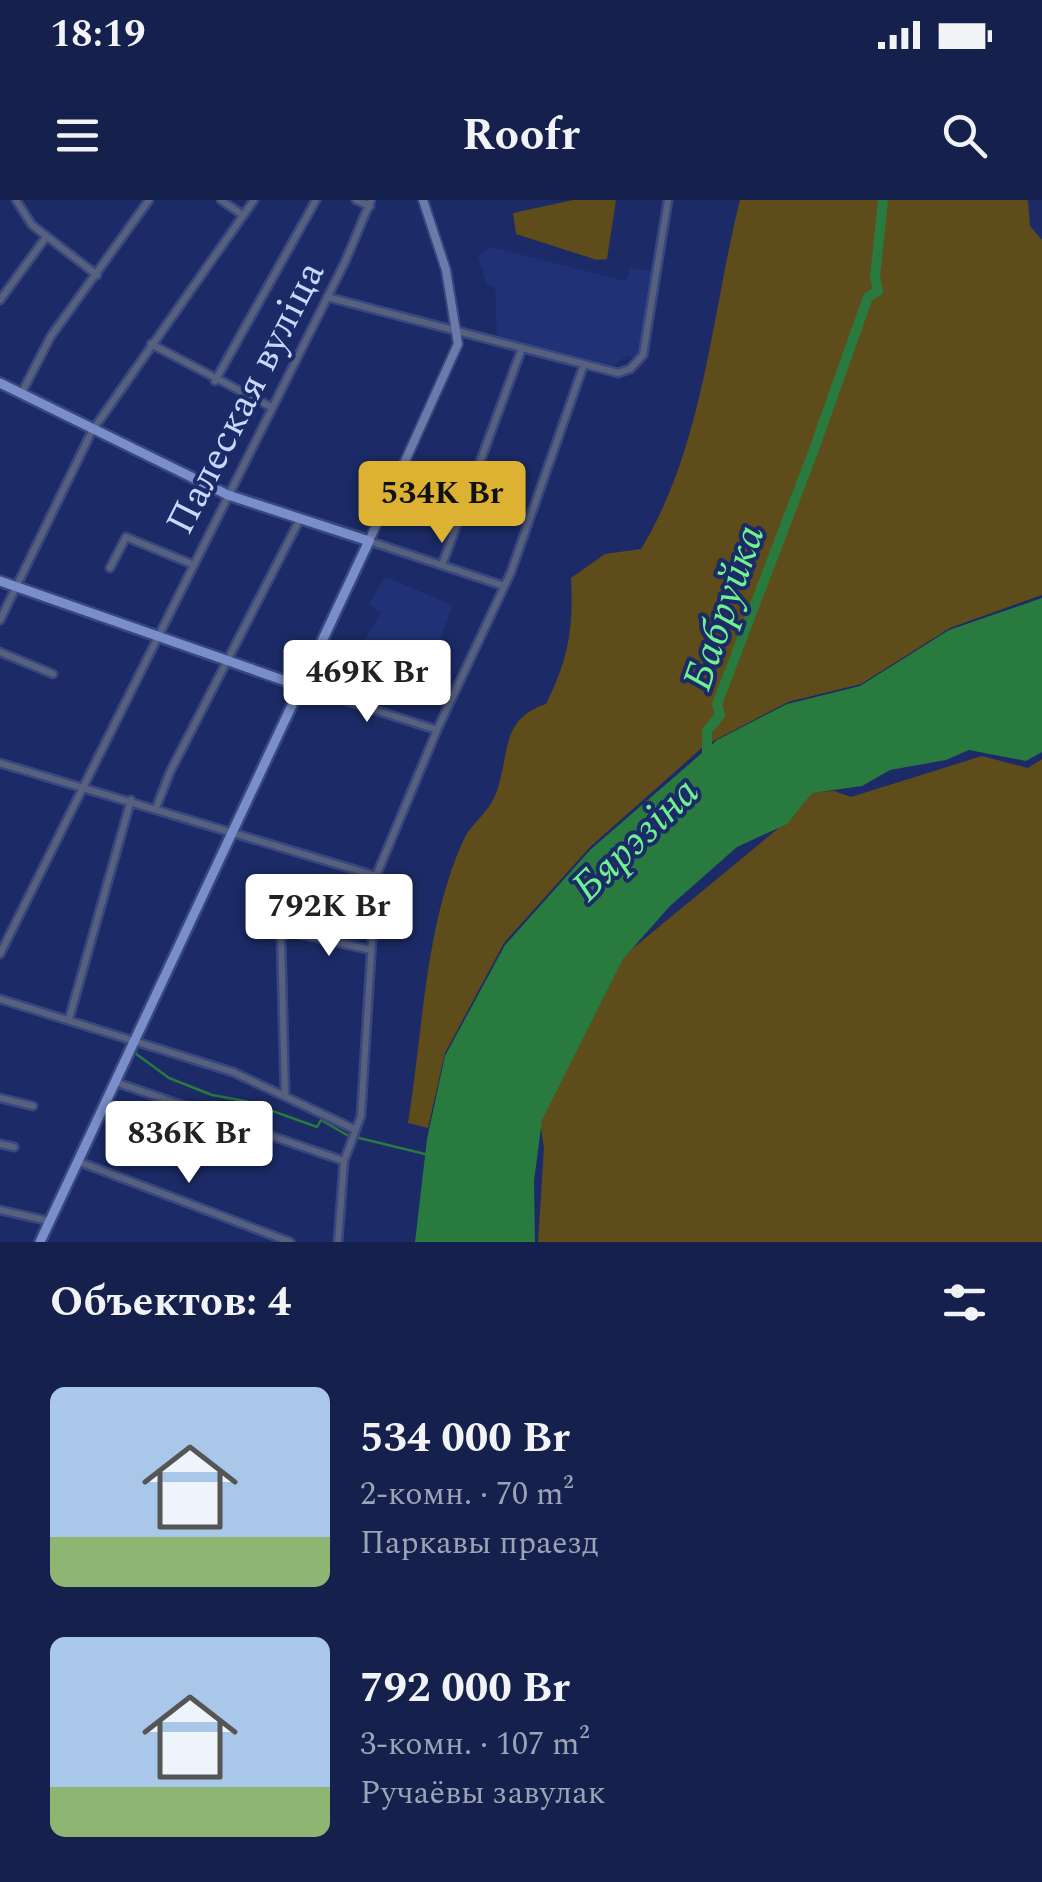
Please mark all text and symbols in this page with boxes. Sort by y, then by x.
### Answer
text: 18:19 [50,6,145,64]
text: Roofr [462,101,580,170]
icon: menu [50,108,105,163]
icon: search [937,108,992,163]
street label: Палеская вуліца [151,250,342,546]
pin: 534K Br [350,461,534,546]
text: 534K Br [381,469,503,518]
water label: Бабруйка [667,517,782,699]
pin: 469K Br [275,640,459,725]
text: 469K Br [306,648,428,697]
water label: Бярэзіна [557,763,714,917]
pin: 792K Br [237,874,421,959]
text: 792K Br [268,882,390,931]
pin: 836K Br [97,1101,281,1186]
text: 836K Br [128,1109,250,1158]
text: Объектов: 4 [50,1271,291,1334]
icon: filters [937,1275,992,1330]
text: 534 000 Br [360,1407,570,1470]
icon: home [130,1427,250,1547]
text: 2-комн. · 70 m² [360,1470,574,1519]
text: Паркавы праезд [360,1519,599,1568]
text: 792 000 Br [360,1657,570,1720]
icon: home [130,1677,250,1797]
text: 3-комн. · 107 m² [360,1720,590,1769]
text: Ручаёвы завулак [360,1769,606,1818]

